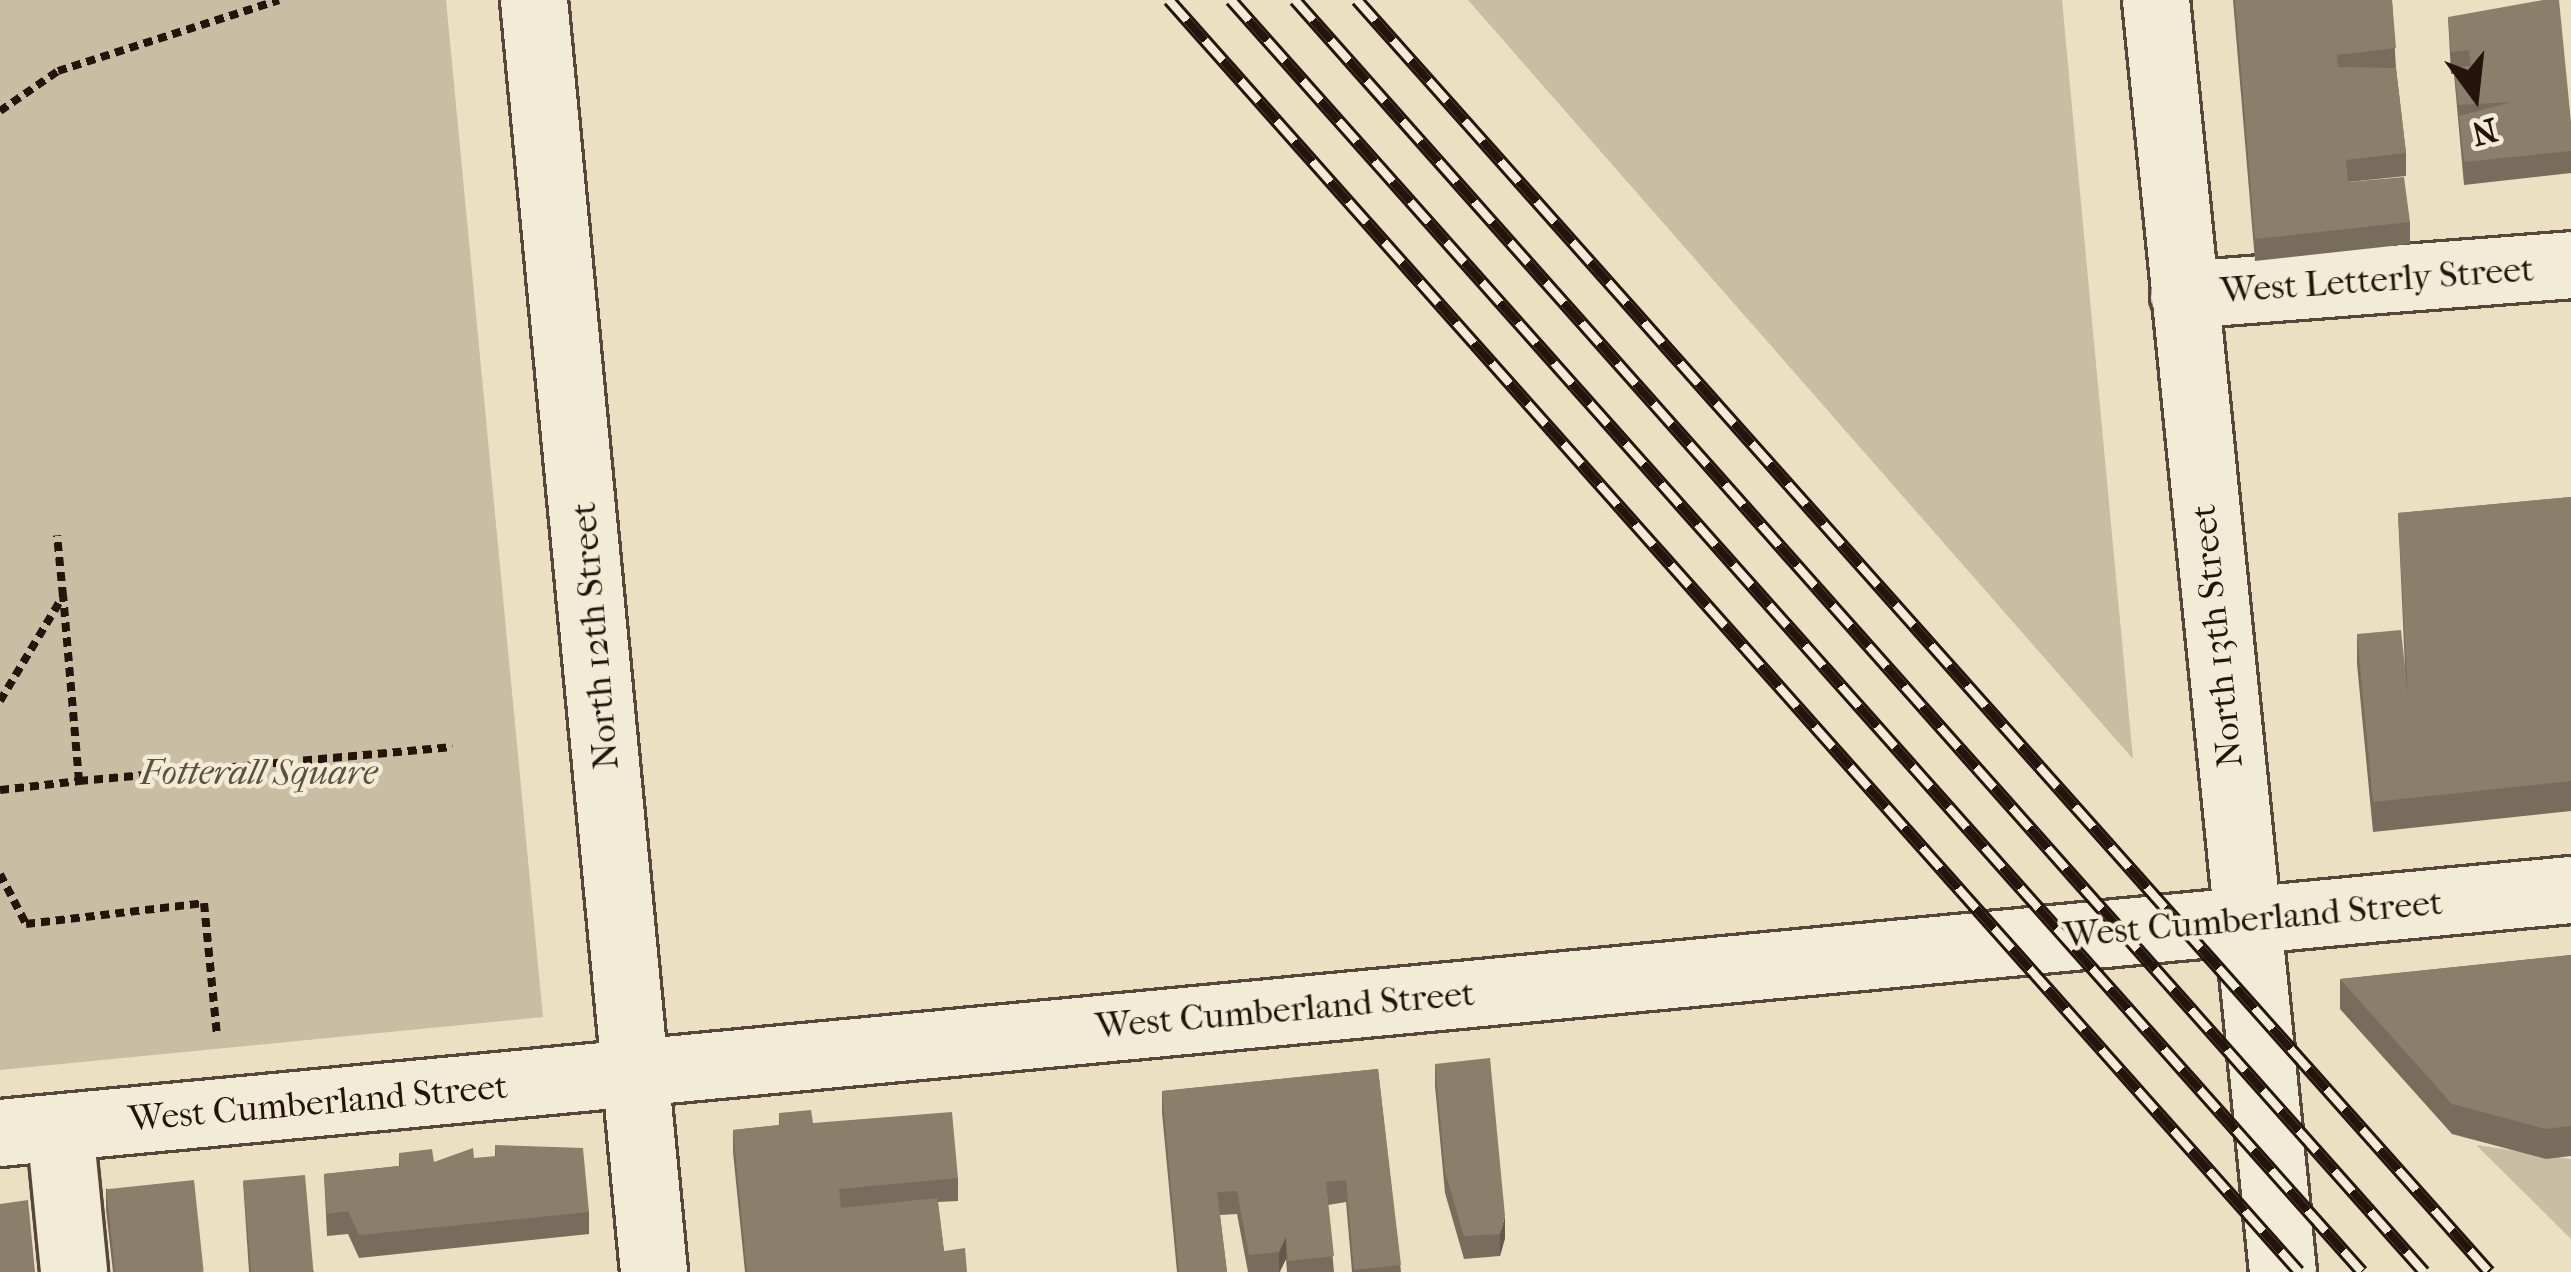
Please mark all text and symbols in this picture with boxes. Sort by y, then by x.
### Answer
north arrow [2415,36,2535,156]
text: N [2467,109,2502,153]
street label: West Letterly Street [2219,248,2535,312]
street label: North 12th Street [562,501,628,771]
street label: North 13th Street [2182,502,2252,770]
park label: Fotterall Square [140,751,378,795]
street label: West Cumberland Street [2062,881,2444,957]
street label: West Cumberland Street [1094,972,1476,1048]
street label: West Cumberland Street [127,1065,509,1141]

